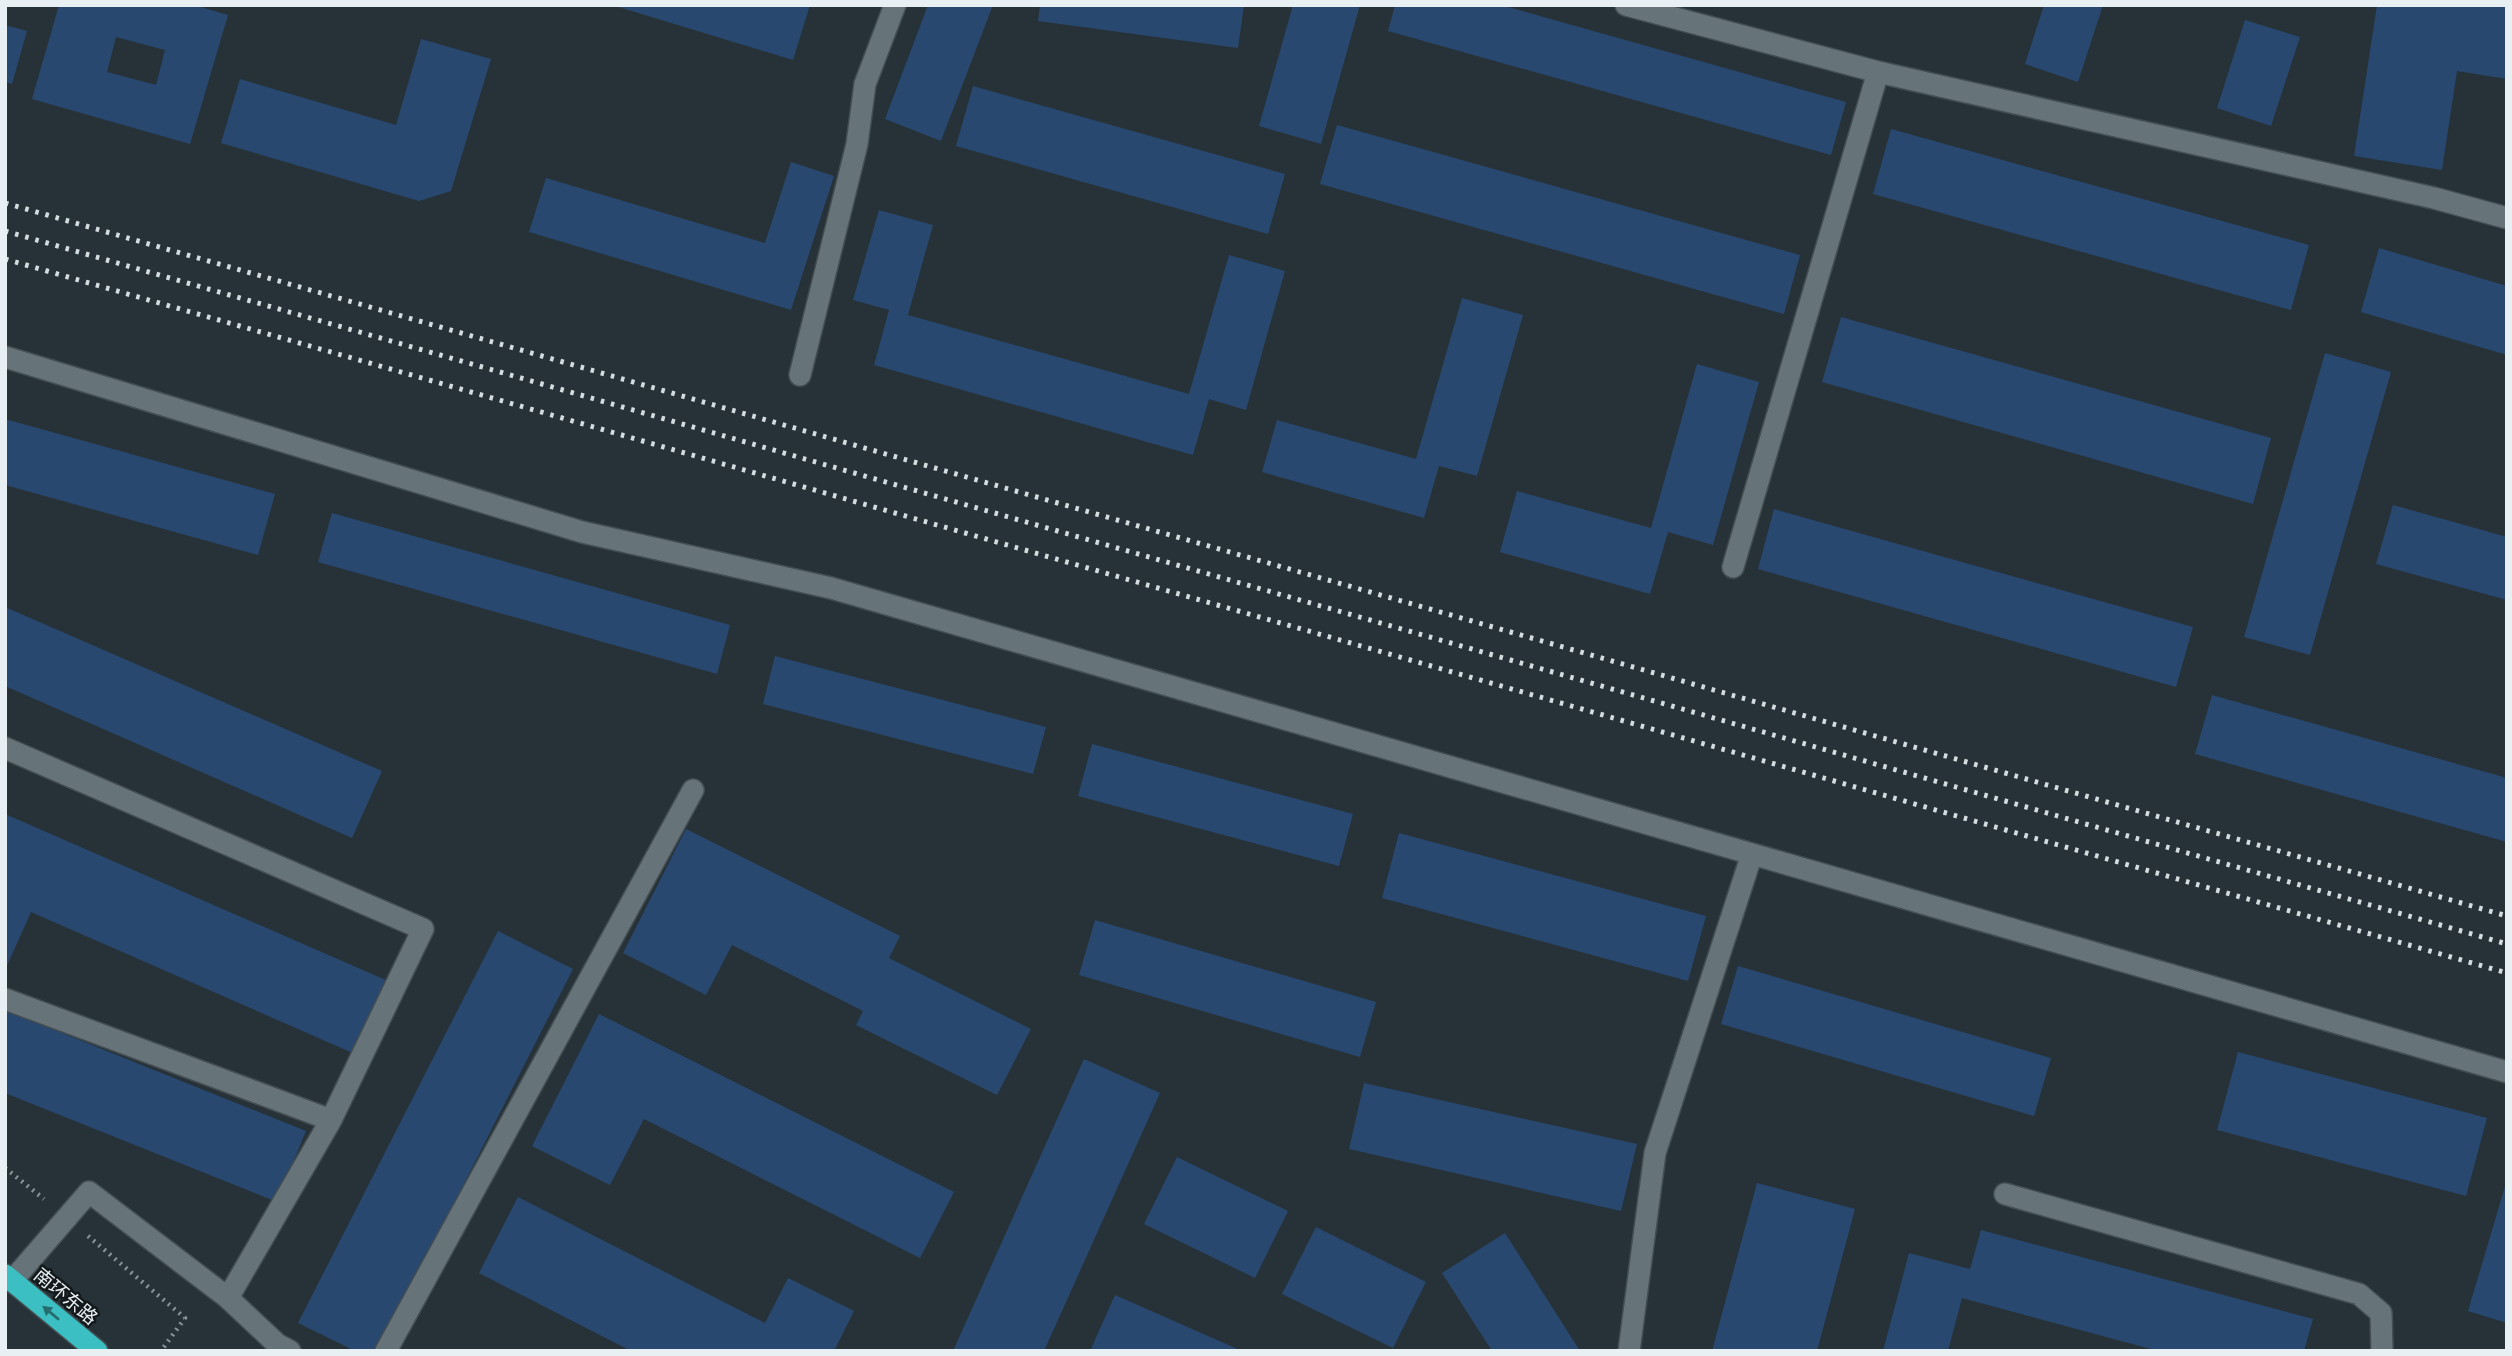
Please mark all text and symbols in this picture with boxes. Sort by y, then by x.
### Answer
street label: 南环东路 [30,1263,102,1329]
one-way arrow [42,1306,59,1321]

